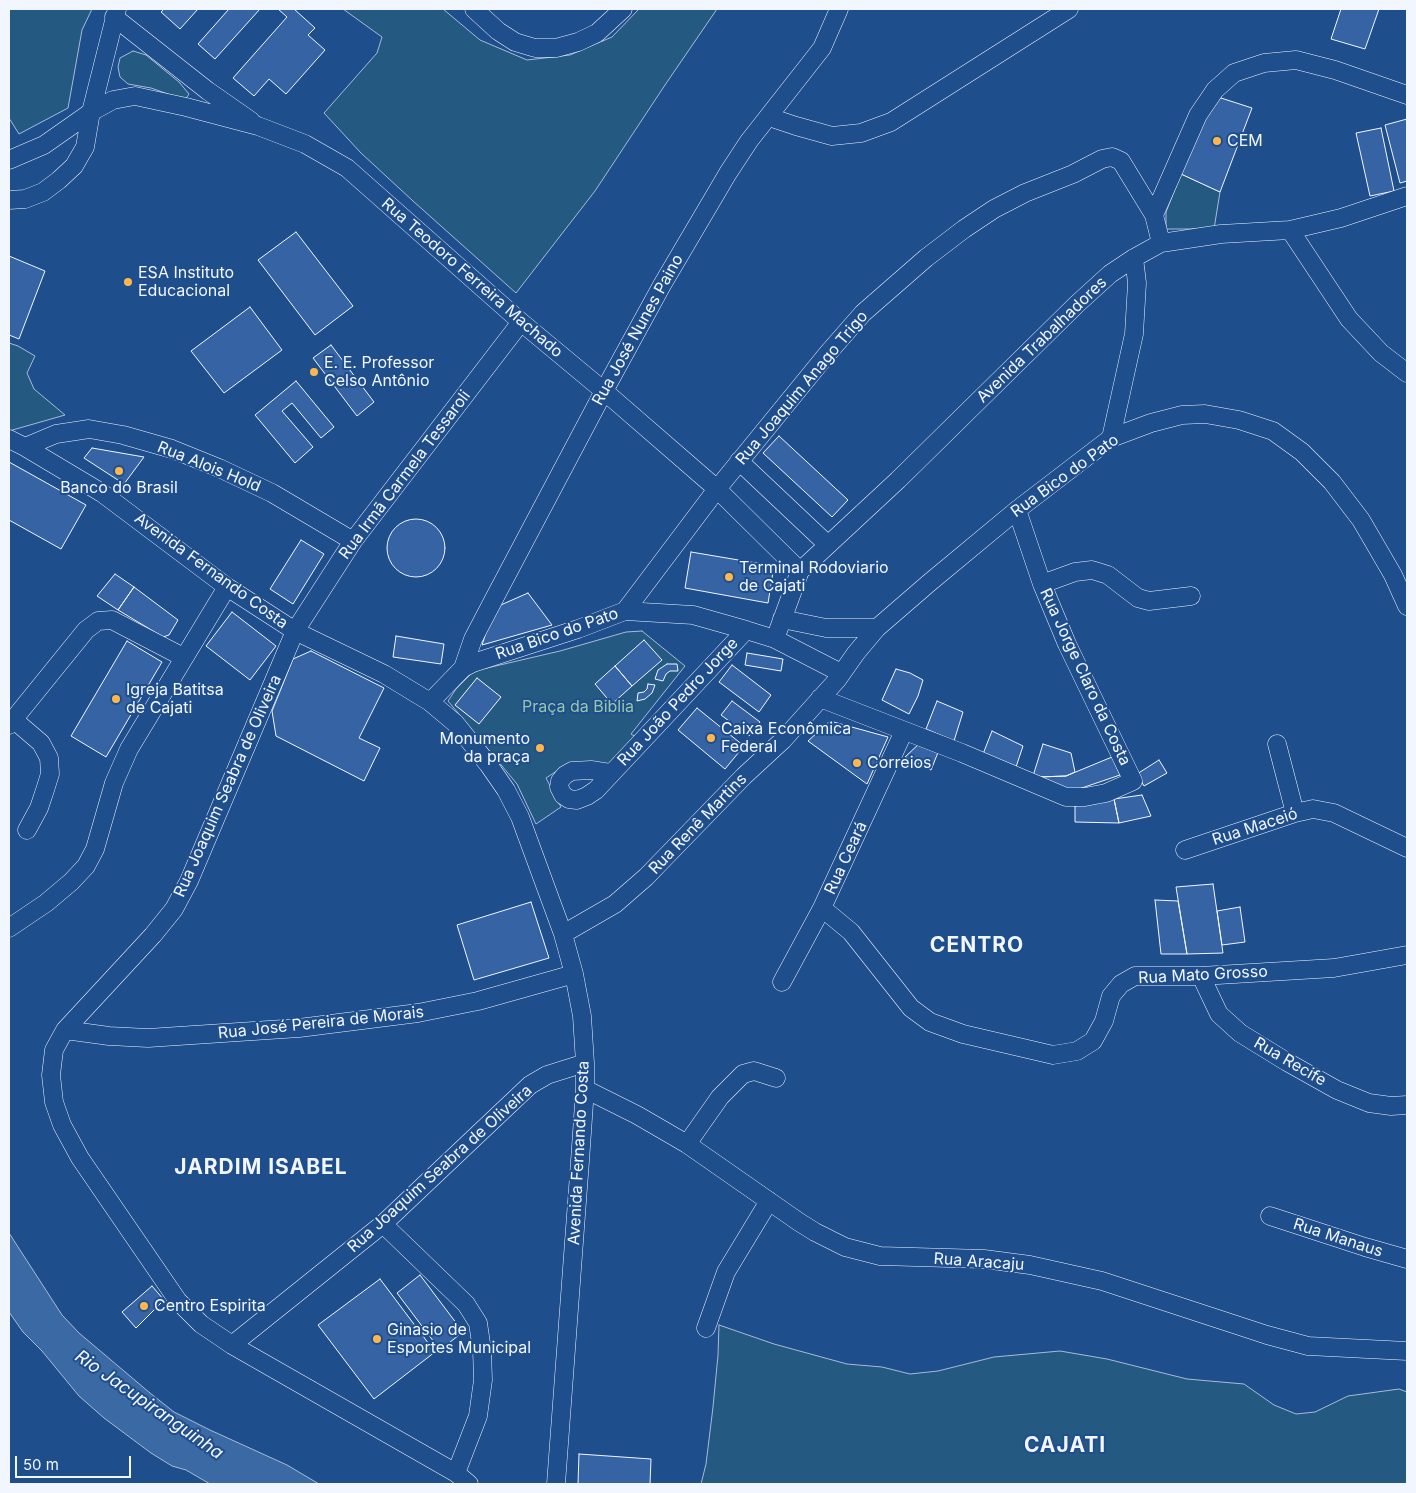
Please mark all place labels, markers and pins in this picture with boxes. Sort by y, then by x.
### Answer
place label: CEM [1227,131,1263,151]
marker: CEM [1211,135,1223,147]
place label: ESA Instituto Educacional [138,263,234,301]
marker: ESA Instituto Educacional [122,276,134,288]
place label: E. E. Professor Celso Antônio [324,353,434,391]
marker: E. E. Professor Celso Antônio [308,366,320,378]
marker: Banco do Brasil [113,465,125,477]
place label: Banco do Brasil [60,478,178,498]
place label: Terminal Rodoviario de Cajati [739,558,889,596]
marker: Terminal Rodoviario de Cajati [723,571,735,583]
place label: Igreja Batitsa de Cajati [126,680,224,718]
marker: Igreja Batitsa de Cajati [110,693,122,705]
place label: Caixa Econômica Federal [721,719,851,757]
place label: Monumento da praça [440,729,530,767]
marker: Caixa Econômica Federal [705,732,717,744]
marker: Monumento da praça [534,742,546,754]
place label: Correios [867,753,932,773]
marker: Correios [851,757,863,769]
place label: Centro Espirita [154,1296,266,1316]
marker: Centro Espirita [138,1300,150,1312]
place label: Ginasio de Esportes Municipal [387,1320,531,1358]
marker: Ginasio de Esportes Municipal [371,1333,383,1345]

